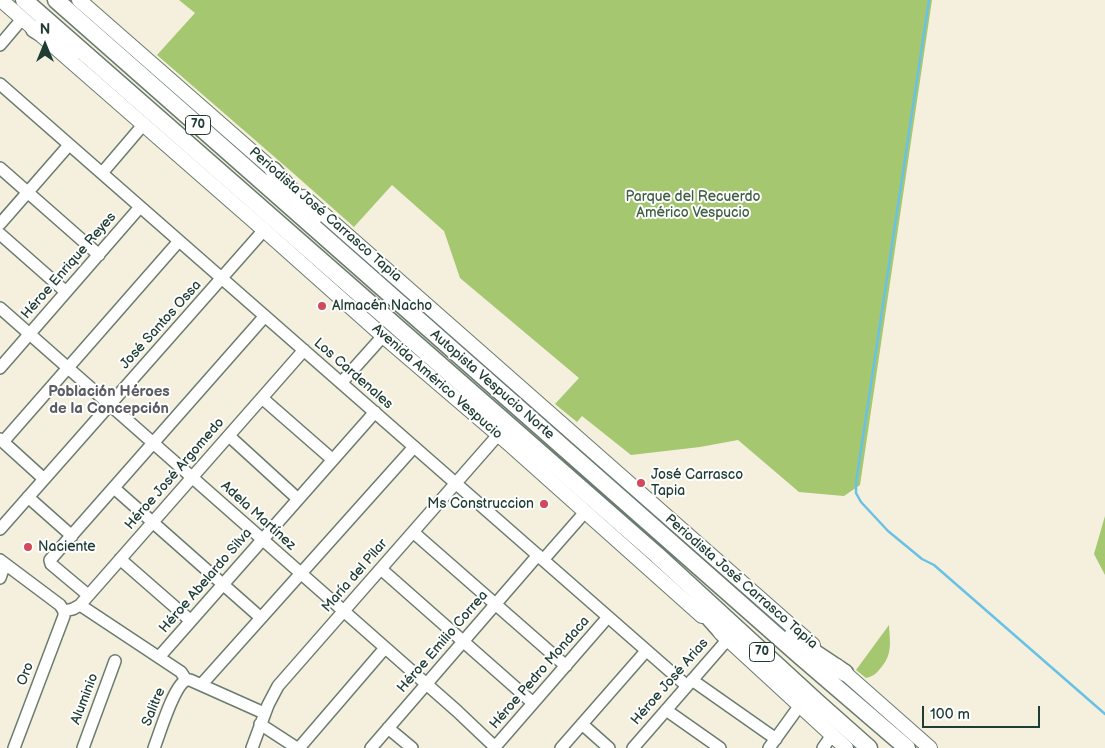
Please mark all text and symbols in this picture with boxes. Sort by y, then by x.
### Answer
north arrow [20,20,70,70]
text: N [40,21,50,38]
road number: 70 [186,116,210,134]
street label: Periodista José Carrasco Tapia [245,144,405,286]
park label: Parque del Recuerdo Américo Vespucio [626,189,760,222]
street label: Héroe Enrique Reyes [18,209,120,323]
street label: José Santos Ossa [117,277,205,373]
place label: Almacén Nacho [332,298,432,314]
marker: Almacén Nacho [316,300,328,312]
street label: Avenida Américo Vespucio [368,321,506,443]
street label: Autopista Vespucio Norte [427,327,557,443]
street label: Los Cardenales [310,335,396,413]
district label: Población Héroes de la Concepción [48,383,170,418]
street label: Héroe José Argomedo [122,415,228,533]
place label: José Carrasco Tapia [651,467,743,500]
marker: José Carrasco Tapia [635,477,647,489]
street label: Adela Martínez [217,478,299,554]
place label: Ms Construccion [427,496,534,512]
marker: Ms Construccion [538,498,550,510]
street label: Periodista José Carrasco Tapia [661,511,821,653]
street label: Héroe Abelardo Silva [156,525,256,637]
street label: María del Pilar [319,536,391,616]
place label: Naciente [38,539,96,555]
marker: Naciente [22,541,34,553]
street label: Héroe Emilio Correa [394,588,492,696]
street label: Héroe Pedro Mondaca [486,613,594,733]
street label: Héroe José Arias [628,635,712,729]
road number: 70 [750,642,774,662]
street label: Oro [14,660,38,688]
street label: Aluminio [68,671,102,727]
street label: Salitre [139,685,169,729]
scale bar [925,696,1042,728]
text: 100 m [930,705,970,724]

